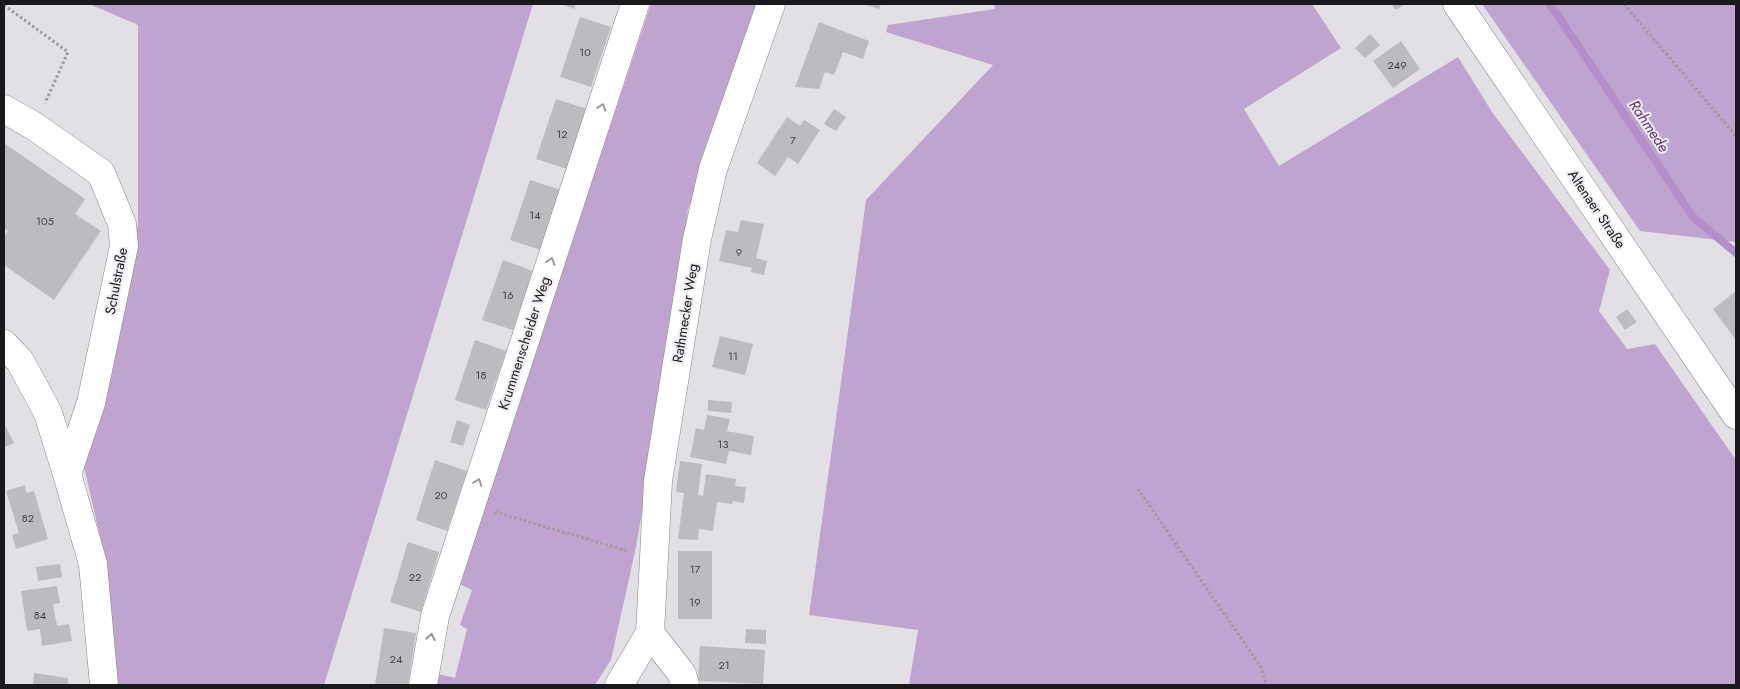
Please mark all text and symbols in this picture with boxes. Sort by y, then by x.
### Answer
house number: 10 [579,44,591,60]
house number: 249 [1387,57,1407,73]
water label: Rahmede [1623,96,1675,157]
one-way arrow [596,103,606,111]
house number: 12 [556,126,568,142]
house number: 7 [790,132,796,148]
street label: Altenaer Straße [1563,166,1631,252]
house number: 14 [529,207,541,223]
house number: 105 [36,213,54,229]
house number: 9 [736,244,742,260]
street label: Schulstraße [100,246,132,316]
one-way arrow [545,257,555,266]
street label: Rathmecker Weg [667,262,703,364]
street label: Krummenscheider Weg [493,274,555,412]
house number: 16 [502,287,514,303]
house number: 11 [728,348,738,364]
house number: 18 [476,367,486,383]
house number: 13 [718,436,728,452]
one-way arrow [473,478,483,487]
house number: 20 [435,487,448,503]
house number: 82 [22,510,34,526]
house number: 17 [690,561,701,577]
house number: 22 [409,569,421,585]
house number: 19 [689,594,701,610]
house number: 84 [34,607,47,623]
one-way arrow [425,633,436,642]
house number: 24 [390,651,403,667]
house number: 21 [718,657,730,673]

